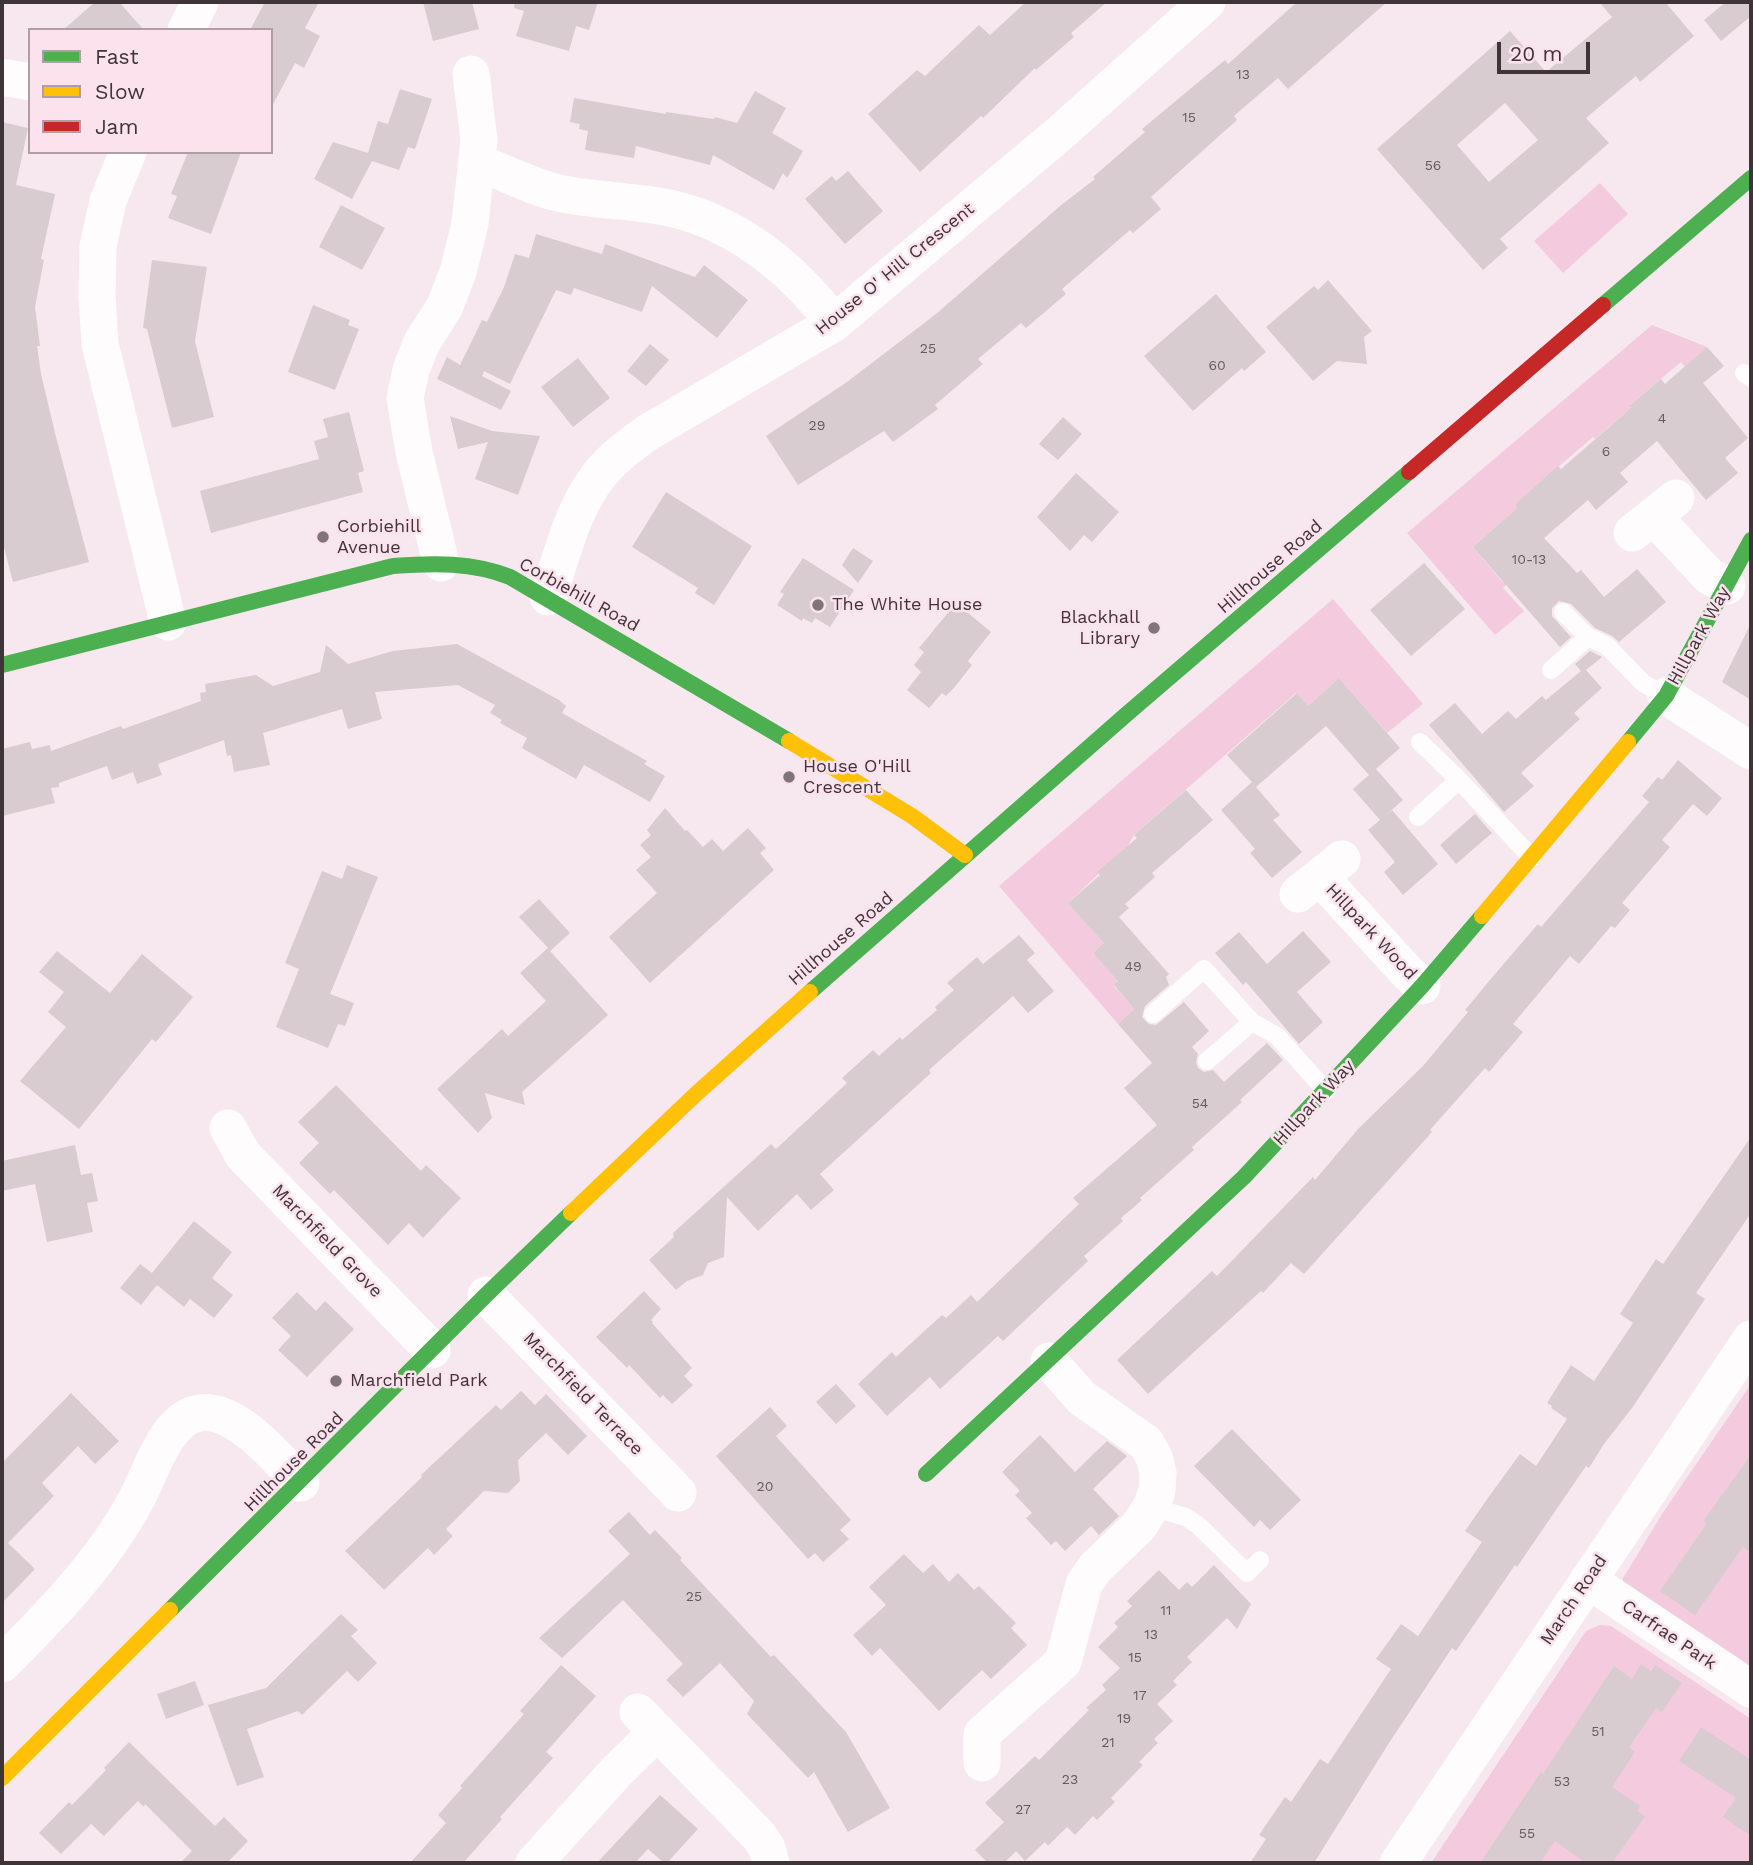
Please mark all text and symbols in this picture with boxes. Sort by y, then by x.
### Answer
legend [28,28,273,154]
scale bar [1501,28,1594,72]
text: 20 m [1510,41,1562,66]
text: Fast [95,44,139,69]
house number: 13 [1236,67,1250,83]
text: Slow [95,79,145,104]
house number: 15 [1182,110,1196,126]
text: Jam [95,114,138,139]
house number: 56 [1425,158,1441,174]
street label: House O' Hill Crescent [811,198,979,340]
house number: 25 [920,341,936,357]
house number: 60 [1208,358,1226,374]
house number: 4 [1658,411,1666,427]
house number: 29 [809,418,825,434]
house number: 6 [1602,444,1610,460]
place label: Corbiehill Avenue [337,516,421,558]
street label: Hillhouse Road [1213,516,1327,618]
marker: Corbiehill Avenue [315,529,331,545]
house number: 10-13 [1512,552,1546,568]
street label: Corbiehill Road [515,553,643,637]
street label: Hillpark Way [1663,583,1735,689]
place label: The White House [832,594,982,616]
marker: The White House [810,597,826,613]
place label: Blackhall Library [1060,607,1140,650]
marker: Blackhall Library [1146,620,1162,636]
place label: House O'Hill Crescent [803,756,911,798]
marker: House O'Hill Crescent [781,769,797,785]
street label: Hillpark Wood [1321,879,1421,985]
street label: Hillhouse Road [784,888,898,990]
house number: 49 [1124,959,1142,975]
street label: Hillpark Way [1269,1056,1359,1150]
house number: 54 [1192,1096,1208,1112]
street label: Marchfield Grove [267,1180,387,1302]
street label: Marchfield Terrace [519,1328,647,1460]
place label: Marchfield Park [350,1370,488,1392]
marker: Marchfield Park [328,1373,344,1389]
street label: Hillhouse Road [240,1408,348,1516]
house number: 20 [757,1479,773,1495]
street label: March Road [1536,1551,1612,1649]
house number: 25 [686,1589,702,1605]
street label: Carfrae Park [1618,1595,1720,1675]
house number: 11 [1161,1603,1171,1619]
house number: 13 [1144,1627,1158,1643]
house number: 15 [1128,1650,1142,1666]
house number: 17 [1133,1688,1147,1704]
house number: 19 [1117,1711,1131,1727]
house number: 51 [1591,1724,1605,1740]
house number: 21 [1101,1735,1115,1751]
house number: 23 [1062,1772,1078,1788]
house number: 53 [1554,1774,1570,1790]
house number: 27 [1015,1802,1031,1818]
house number: 55 [1519,1826,1535,1842]

